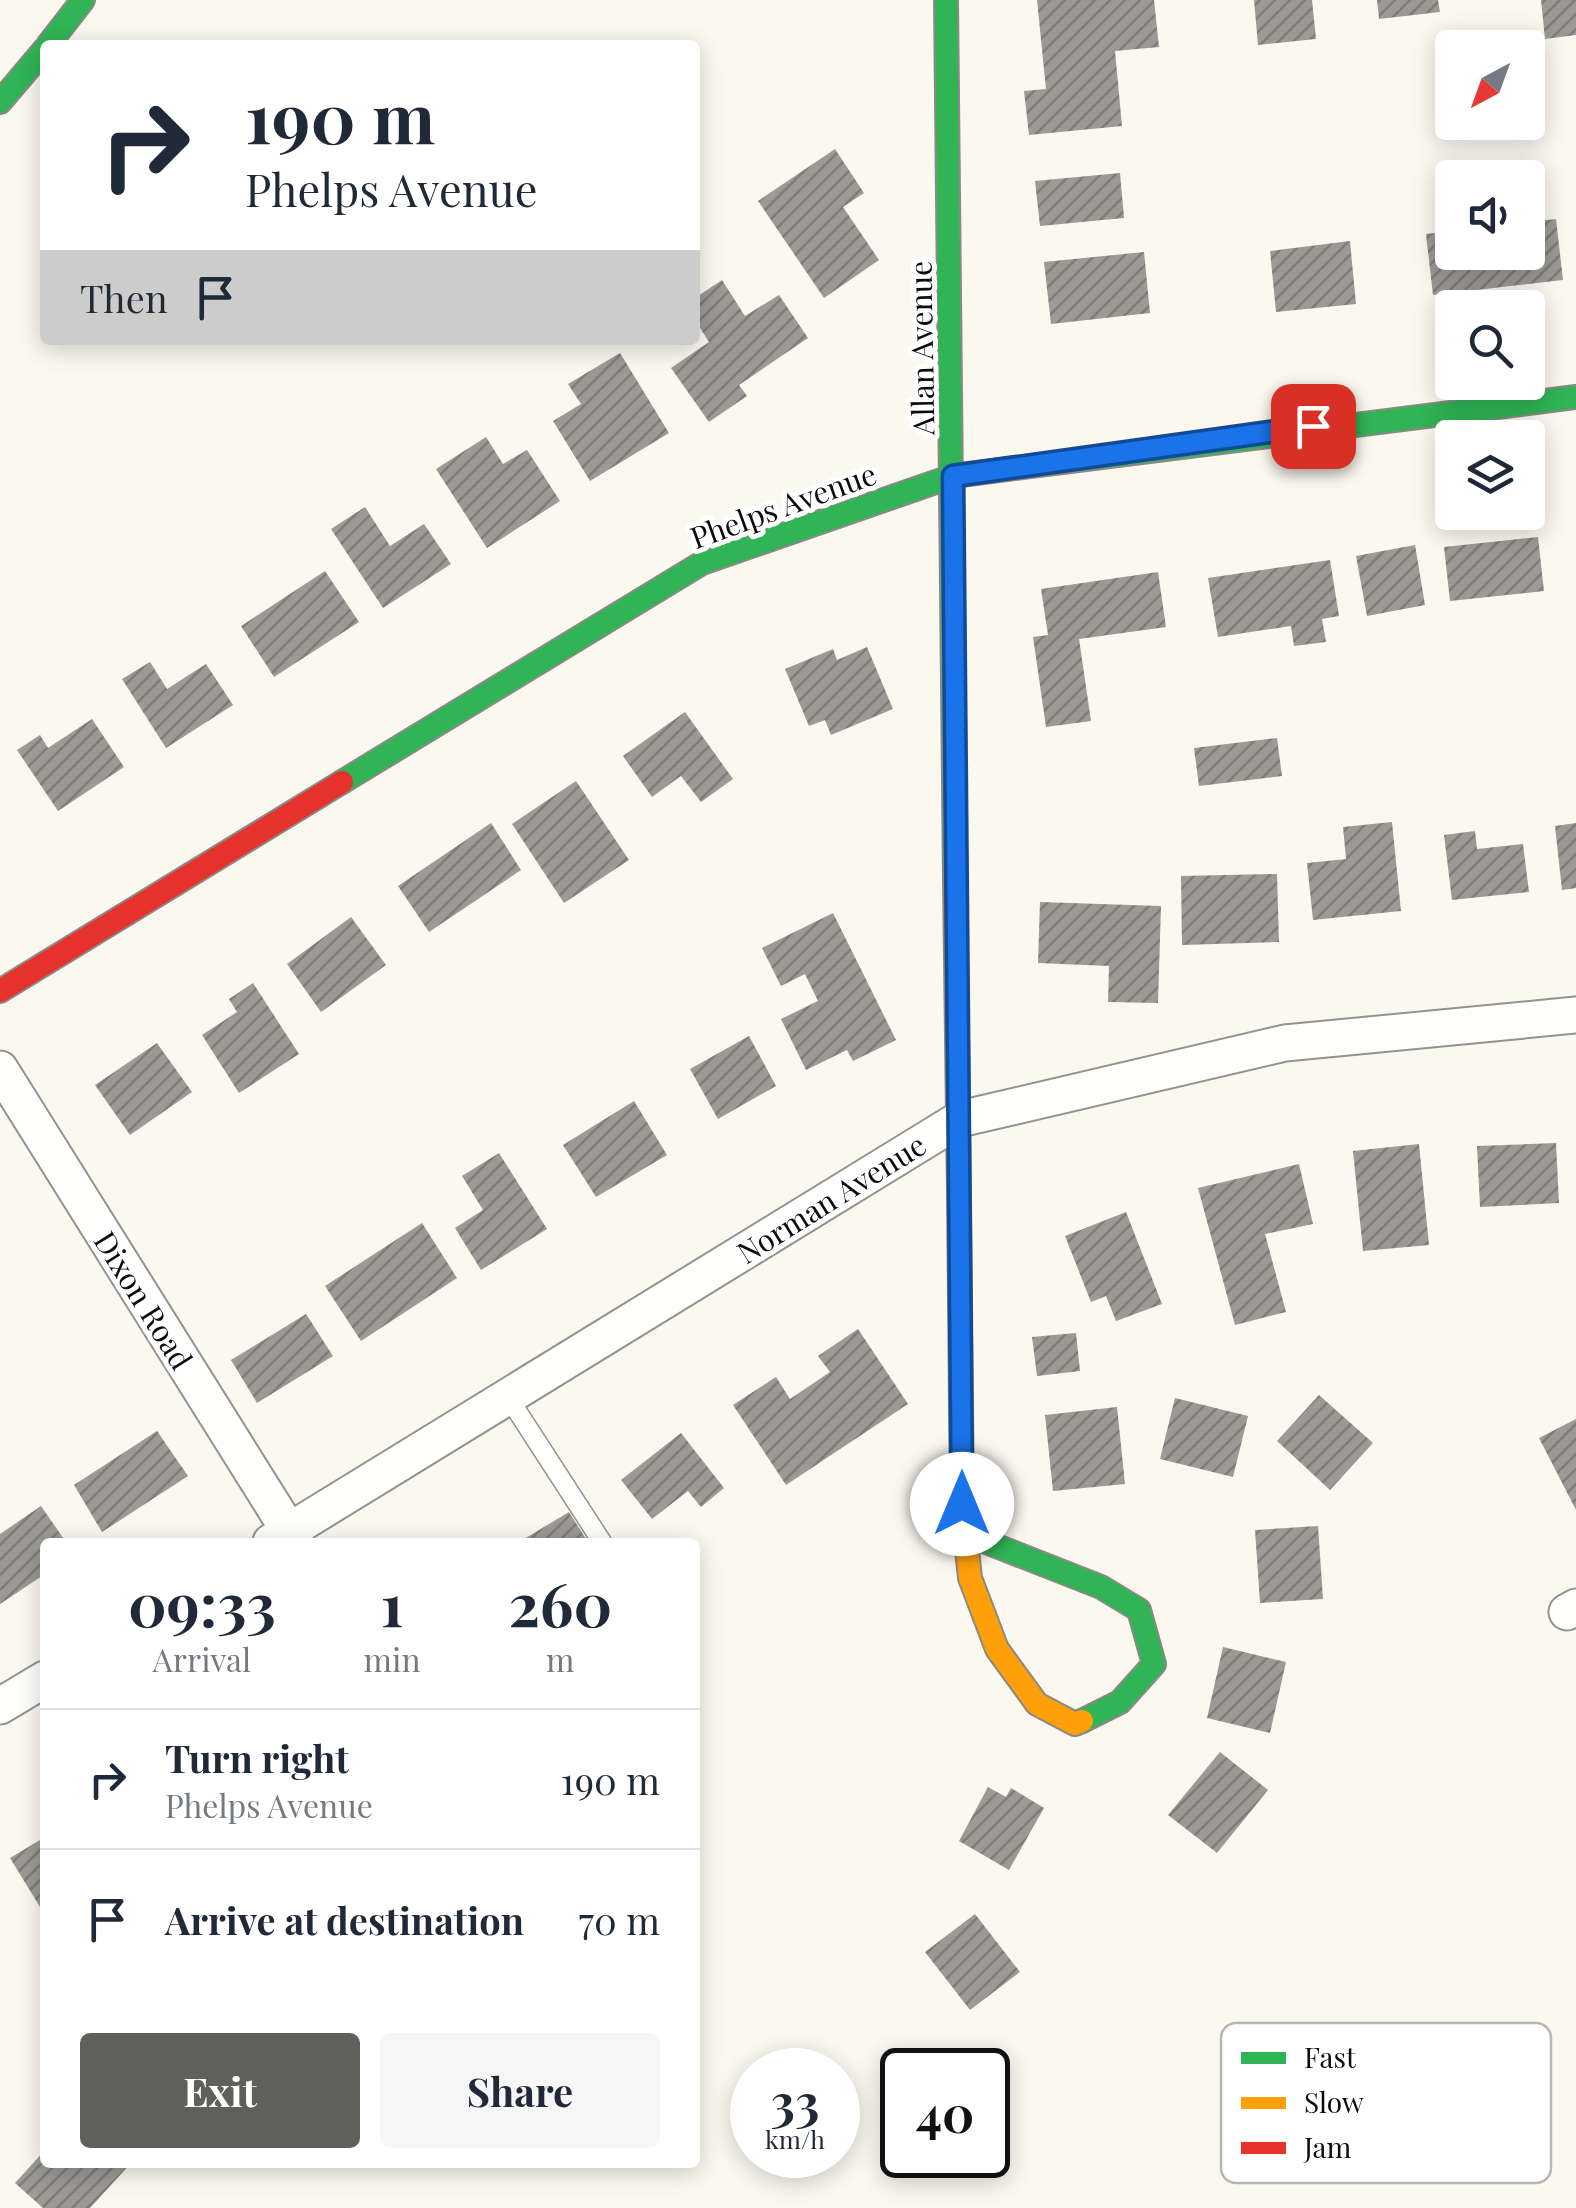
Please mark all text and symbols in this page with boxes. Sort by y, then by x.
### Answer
north arrow [1435,30,1545,140]
map controls [1435,30,1545,530]
text: 190 m [245,68,435,162]
icon: right [80,80,210,210]
text: Phelps Avenue [245,158,537,218]
button: sound [1435,160,1545,270]
street label: Allan Avenue [899,260,943,437]
icon: arrive [188,270,243,325]
text: Then [80,272,168,323]
button: search [1435,290,1545,400]
pin [1271,384,1356,469]
icon: arrive [1286,399,1341,454]
button: layers [1435,420,1545,530]
street label: Phelps Avenue [685,453,881,557]
street label: Norman Avenue [729,1124,933,1272]
street label: Dixon Road [86,1223,202,1377]
position arrow [910,1452,1014,1556]
text: 09:33 [128,1562,276,1642]
text: 1 [381,1562,404,1642]
text: 260 [508,1562,612,1642]
text: Arrival [153,1637,251,1680]
text: min [364,1637,421,1680]
text: m [546,1637,574,1680]
text: Turn right [165,1732,349,1783]
icon: right [80,1752,135,1807]
text: 190 m [561,1754,660,1805]
text: Phelps Avenue [165,1783,373,1826]
icon: arrive [80,1892,135,1947]
text: Arrive at destination [165,1894,524,1945]
text: 70 m [579,1894,660,1945]
legend [1221,2023,1551,2183]
button: Exit [80,2033,360,2148]
button: Share [380,2033,660,2148]
text: Fast [1304,2038,1357,2075]
speed limit sign: 40 [880,2048,1010,2178]
text: 33 [771,2067,819,2134]
text: Slow [1304,2083,1364,2120]
text: km/h [765,2122,825,2155]
text: Jam [1303,2128,1351,2165]

